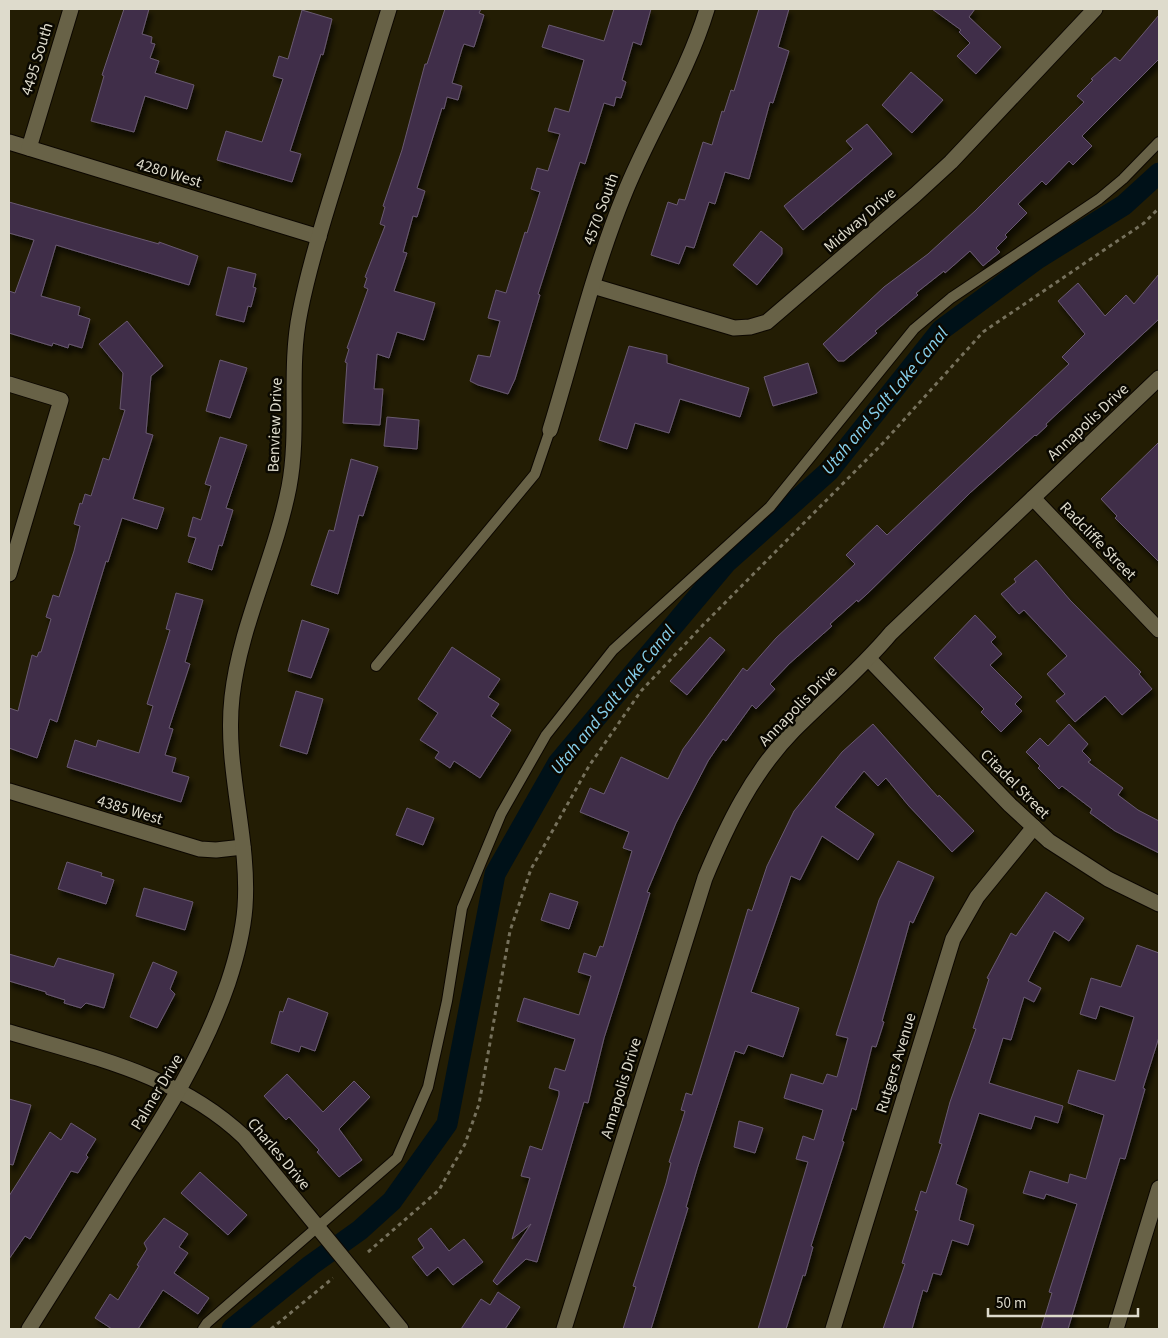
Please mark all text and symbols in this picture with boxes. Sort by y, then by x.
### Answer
street label: 4495 South [16,20,58,98]
street label: 4280 West [134,153,205,194]
street label: 4570 South [578,170,624,248]
street label: Midway Drive [819,182,901,258]
water label: Utah and Salt Lake Canal [816,321,955,480]
street label: Benview Drive [262,377,288,473]
street label: Annapolis Drive [1042,378,1134,466]
street label: Radcliffe Street [1055,497,1142,586]
water label: Utah and Salt Lake Canal [545,620,681,780]
street label: Annapolis Drive [754,661,842,751]
street label: Citadel Street [975,744,1055,824]
street label: 4385 West [95,790,166,831]
street label: Rutgers Avenue [870,1010,922,1116]
street label: Annapolis Drive [595,1035,647,1141]
street label: Palmer Drive [126,1050,188,1134]
street label: Charles Drive [242,1113,316,1195]
scale bar [988,1286,1138,1318]
text: 50 m [996,1293,1026,1314]

